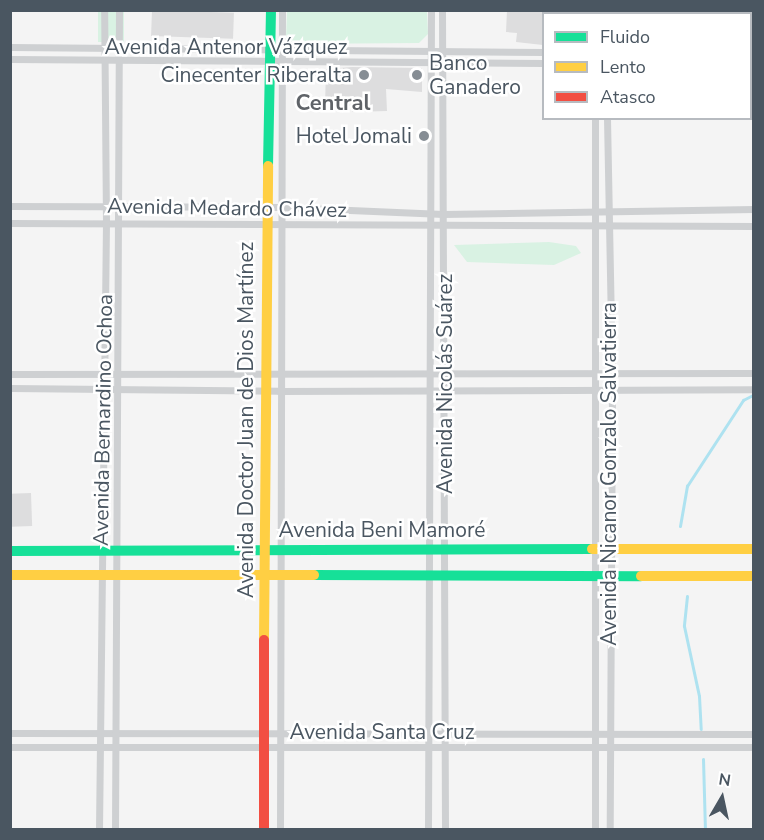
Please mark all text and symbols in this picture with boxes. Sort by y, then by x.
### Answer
legend [542,12,752,120]
text: Fluido [600,25,650,49]
street label: Avenida Antenor Vázquez [104,34,348,60]
place label: Banco Ganadero [429,50,521,100]
text: Lento [600,55,646,79]
place label: Cinecenter Riberalta [161,62,352,88]
marker: Cinecenter Riberalta [357,68,371,82]
marker: Banco Ganadero [410,68,424,82]
text: Atasco [600,85,656,109]
district label: Central [296,91,370,117]
place label: Hotel Jomali [296,123,412,149]
marker: Hotel Jomali [417,129,431,143]
street label: Avenida Medardo Chávez [107,193,347,223]
street label: Avenida Doctor Juan de Dios Martínez [233,242,259,598]
street label: Avenida Nicolás Suárez [432,274,458,494]
street label: Avenida Bernardino Ochoa [88,294,118,546]
street label: Avenida Nicanor Gonzalo Salvatierra [596,302,622,646]
street label: Avenida Beni Mamoré [278,517,486,543]
street label: Avenida Santa Cruz [289,719,475,745]
north arrow [692,768,752,828]
text: N [717,768,732,792]

